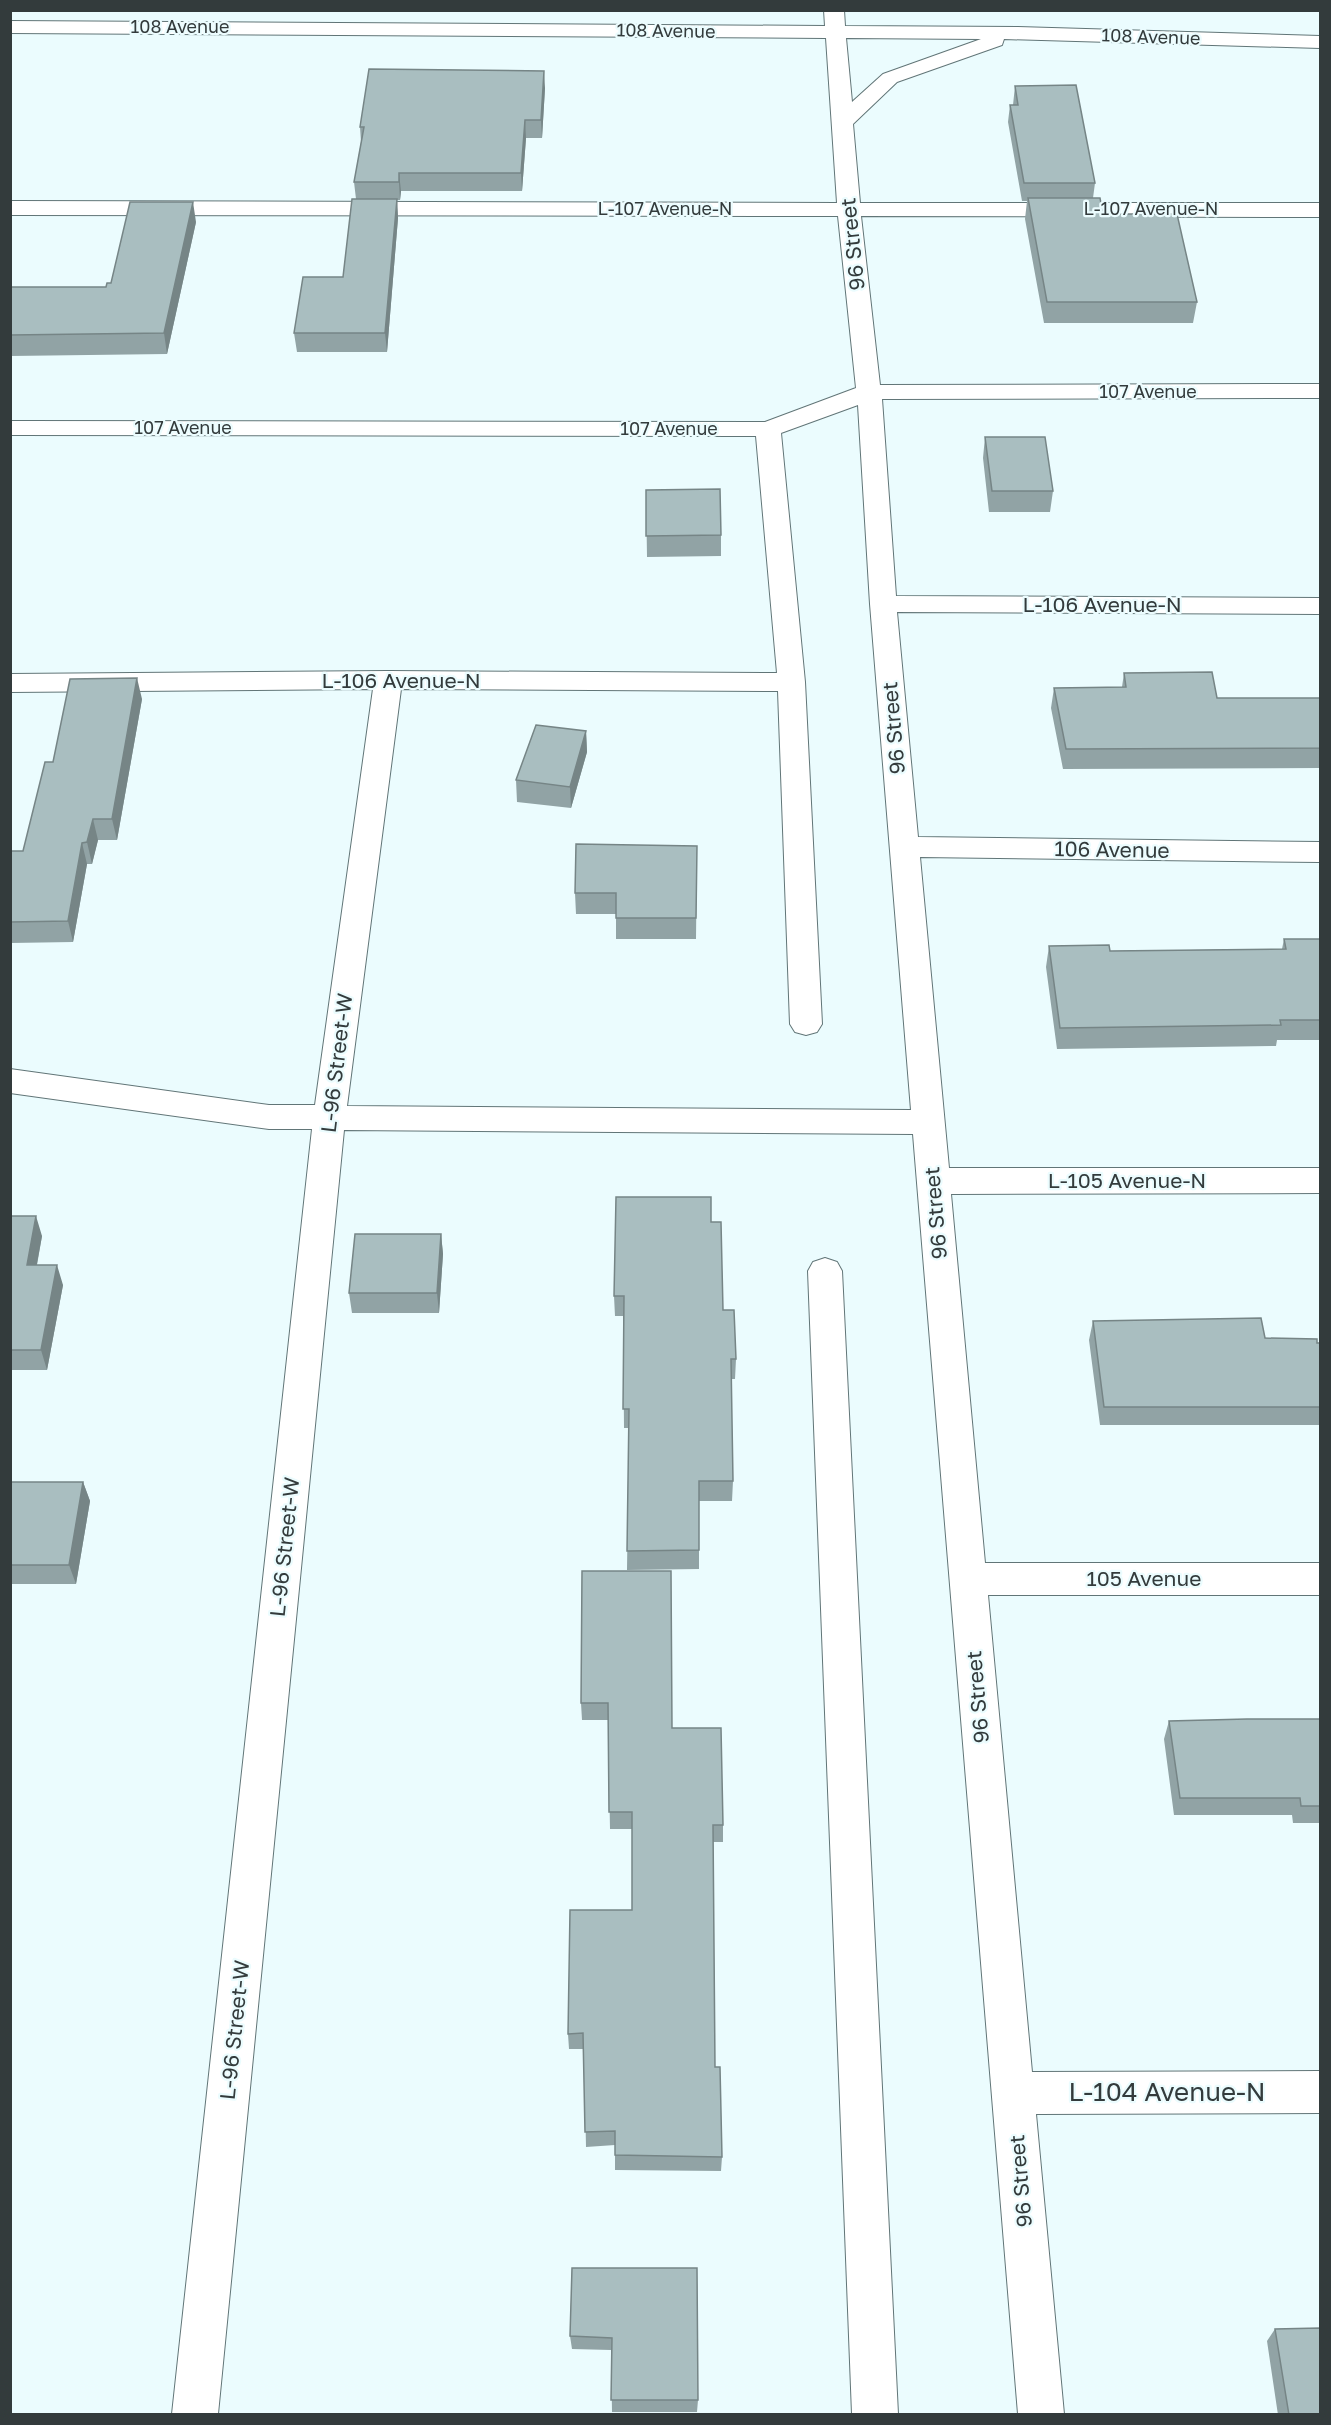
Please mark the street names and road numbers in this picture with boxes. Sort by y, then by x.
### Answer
street label: 108 Avenue [131,15,229,37]
street label: 108 Avenue [616,18,716,42]
street label: 108 Avenue [1101,23,1201,49]
street label: L-107 Avenue-N [597,197,733,219]
street label: 96 Street [834,197,870,292]
street label: L-107 Avenue-N [1083,197,1219,219]
street label: 107 Avenue [1099,380,1197,402]
street label: 107 Avenue [134,416,232,438]
street label: 107 Avenue [620,417,718,439]
street label: L-106 Avenue-N [1022,591,1182,617]
street label: L-106 Avenue-N [321,667,481,693]
street label: 96 Street [876,681,910,775]
street label: 106 Avenue [1054,835,1170,863]
street label: L-96 Street-W [315,992,357,1134]
street label: 96 Street [918,1166,952,1260]
street label: L-105 Avenue-N [1048,1167,1206,1193]
street label: L-96 Street-W [264,1476,304,1618]
street label: 105 Avenue [1087,1565,1201,1591]
street label: 96 Street [960,1650,994,1744]
street label: L-96 Street-W [214,1959,254,2101]
street label: L-104 Avenue-N [1068,2076,1266,2107]
street label: 96 Street [1003,2134,1037,2228]

